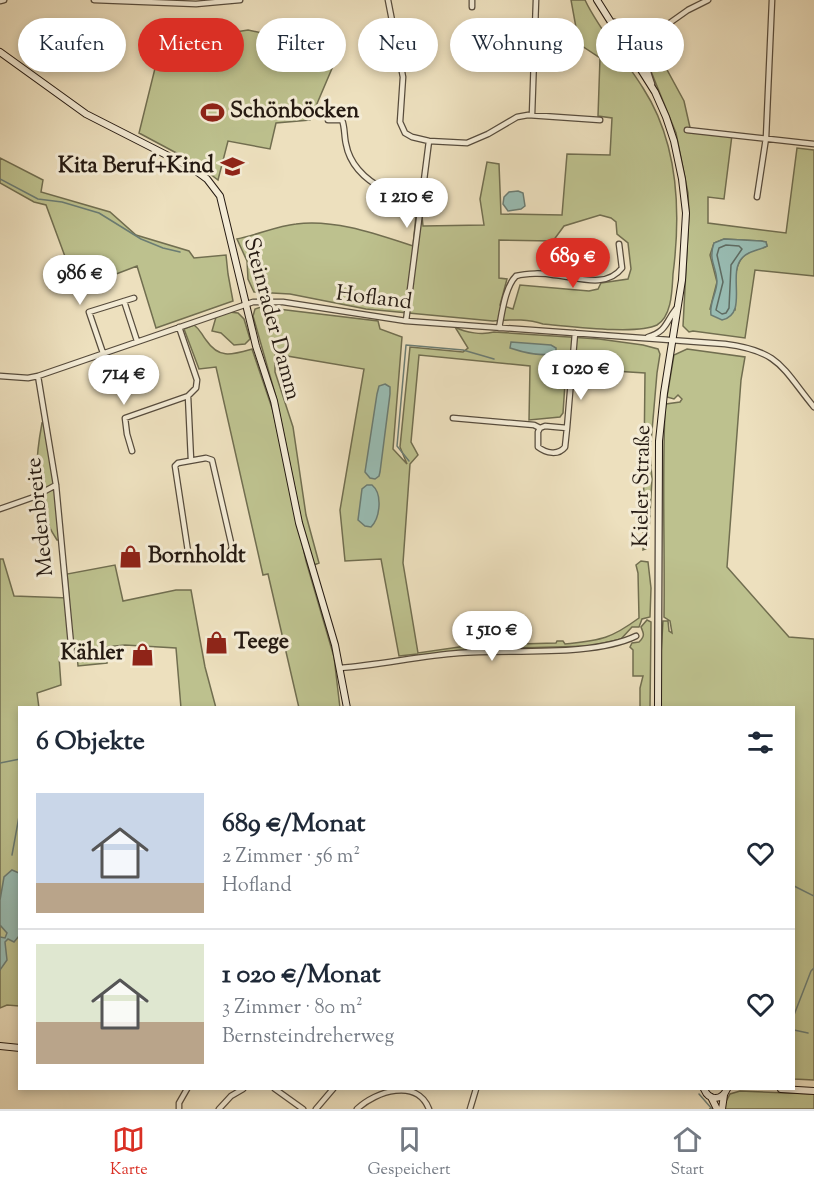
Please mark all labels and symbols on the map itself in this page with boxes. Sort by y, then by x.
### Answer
place label: Schönböcken [230,96,359,128]
sports icon: Schönböcken [199,99,225,125]
place label: Kita Beruf+Kind [58,151,215,183]
school or university icon: Kita Beruf+Kind [219,154,245,180]
pin: 1 210 € [352,178,462,229]
street label: Steinrader Damm [234,234,308,404]
pin: 689 € [531,238,615,289]
pin: 986 € [38,255,122,306]
street label: Hofland [334,278,414,320]
pin: 1 020 € [526,350,636,401]
pin: 714 € [82,355,166,406]
street label: Kieler Straße [626,425,660,547]
street label: Medenbreite [19,456,63,578]
place label: Bornholdt [148,541,246,573]
shop icon: Bornholdt [117,544,143,570]
pin: 1 510 € [437,611,547,662]
place label: Teege [234,627,289,659]
shop icon: Teege [203,630,229,656]
place label: Kähler [61,638,125,670]
shop icon: Kähler [129,641,155,667]

